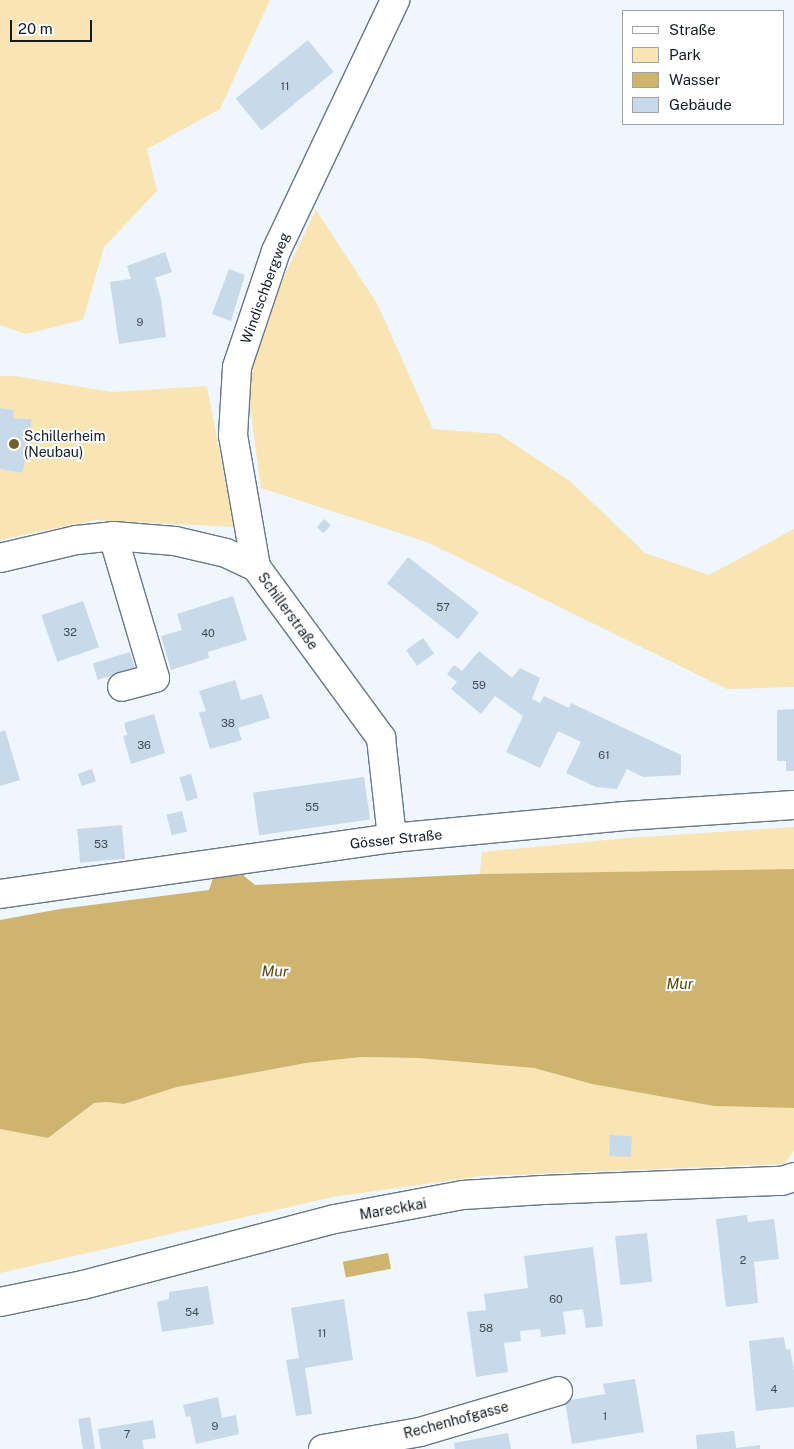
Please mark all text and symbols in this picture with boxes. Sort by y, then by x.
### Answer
scale bar [12,10,95,42]
legend [622,10,784,125]
text: 20 m [18,20,53,37]
text: Straße [669,21,716,38]
text: Park [669,46,701,63]
text: Wasser [669,71,720,88]
house number: 11 [281,79,289,93]
text: Gebäude [669,96,732,113]
street label: Windischbergweg [237,230,293,346]
house number: 9 [137,315,143,329]
place label: Schillerheim (Neubau) [24,428,106,461]
marker: Schillerheim (Neubau) [8,438,20,450]
street label: Schillerstraße [254,569,322,653]
house number: 57 [436,600,450,614]
house number: 32 [63,625,77,639]
house number: 40 [201,626,215,640]
house number: 59 [472,678,486,692]
house number: 38 [221,716,235,730]
house number: 36 [137,738,151,752]
house number: 61 [598,748,610,762]
house number: 55 [305,800,319,814]
street label: Gösser Straße [349,826,443,852]
house number: 53 [94,837,108,851]
water label: Mur [261,962,289,980]
water label: Mur [667,975,693,993]
street label: Mareckkai [358,1195,428,1223]
house number: 2 [740,1253,746,1267]
house number: 60 [549,1292,563,1306]
house number: 54 [185,1305,199,1319]
house number: 58 [479,1321,493,1335]
house number: 11 [318,1326,326,1340]
house number: 4 [771,1382,777,1396]
street label: Rechenhofgasse [402,1398,510,1442]
house number: 1 [603,1409,607,1423]
house number: 9 [212,1419,218,1433]
house number: 7 [124,1427,130,1441]

